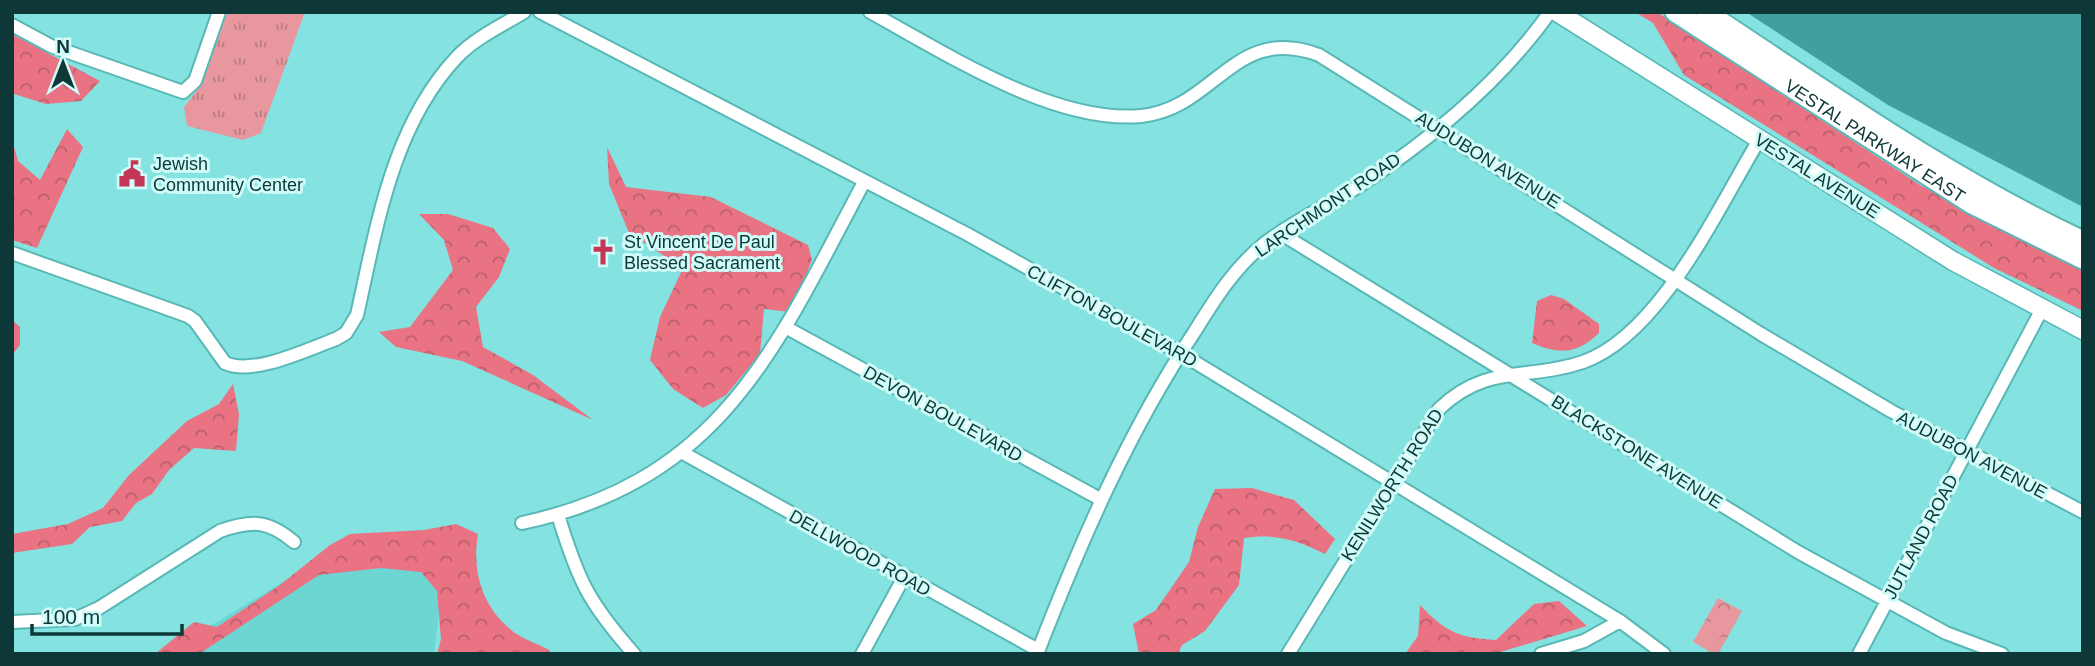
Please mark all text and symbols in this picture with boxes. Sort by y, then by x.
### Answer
north arrow [28,28,98,98]
text: N [56,36,70,57]
street label: VESTAL PARKWAY EAST [1781,76,1969,207]
street label: AUDUBON AVENUE [1412,107,1564,213]
street label: VESTAL AVENUE [1751,129,1883,223]
street label: LARCHMONT ROAD [1252,149,1404,261]
place label: Jewish Community Center [153,154,303,195]
public building icon: Jewish Community Center [117,159,147,189]
place label: St Vincent De Paul Blessed Sacrament [624,232,780,273]
church icon: St Vincent De Paul Blessed Sacrament [588,237,618,267]
street label: CLIFTON BOULEVARD [1023,261,1201,371]
street label: DEVON BOULEVARD [860,362,1026,466]
street label: BLACKSTONE AVENUE [1548,391,1726,513]
street label: KENILWORTH ROAD [1337,405,1447,565]
street label: AUDUBON AVENUE [1894,407,2050,503]
street label: JUTLAND ROAD [1880,471,1962,603]
street label: DELLWOOD ROAD [786,506,934,600]
scale bar [32,592,182,636]
text: 100 m [42,605,100,628]

